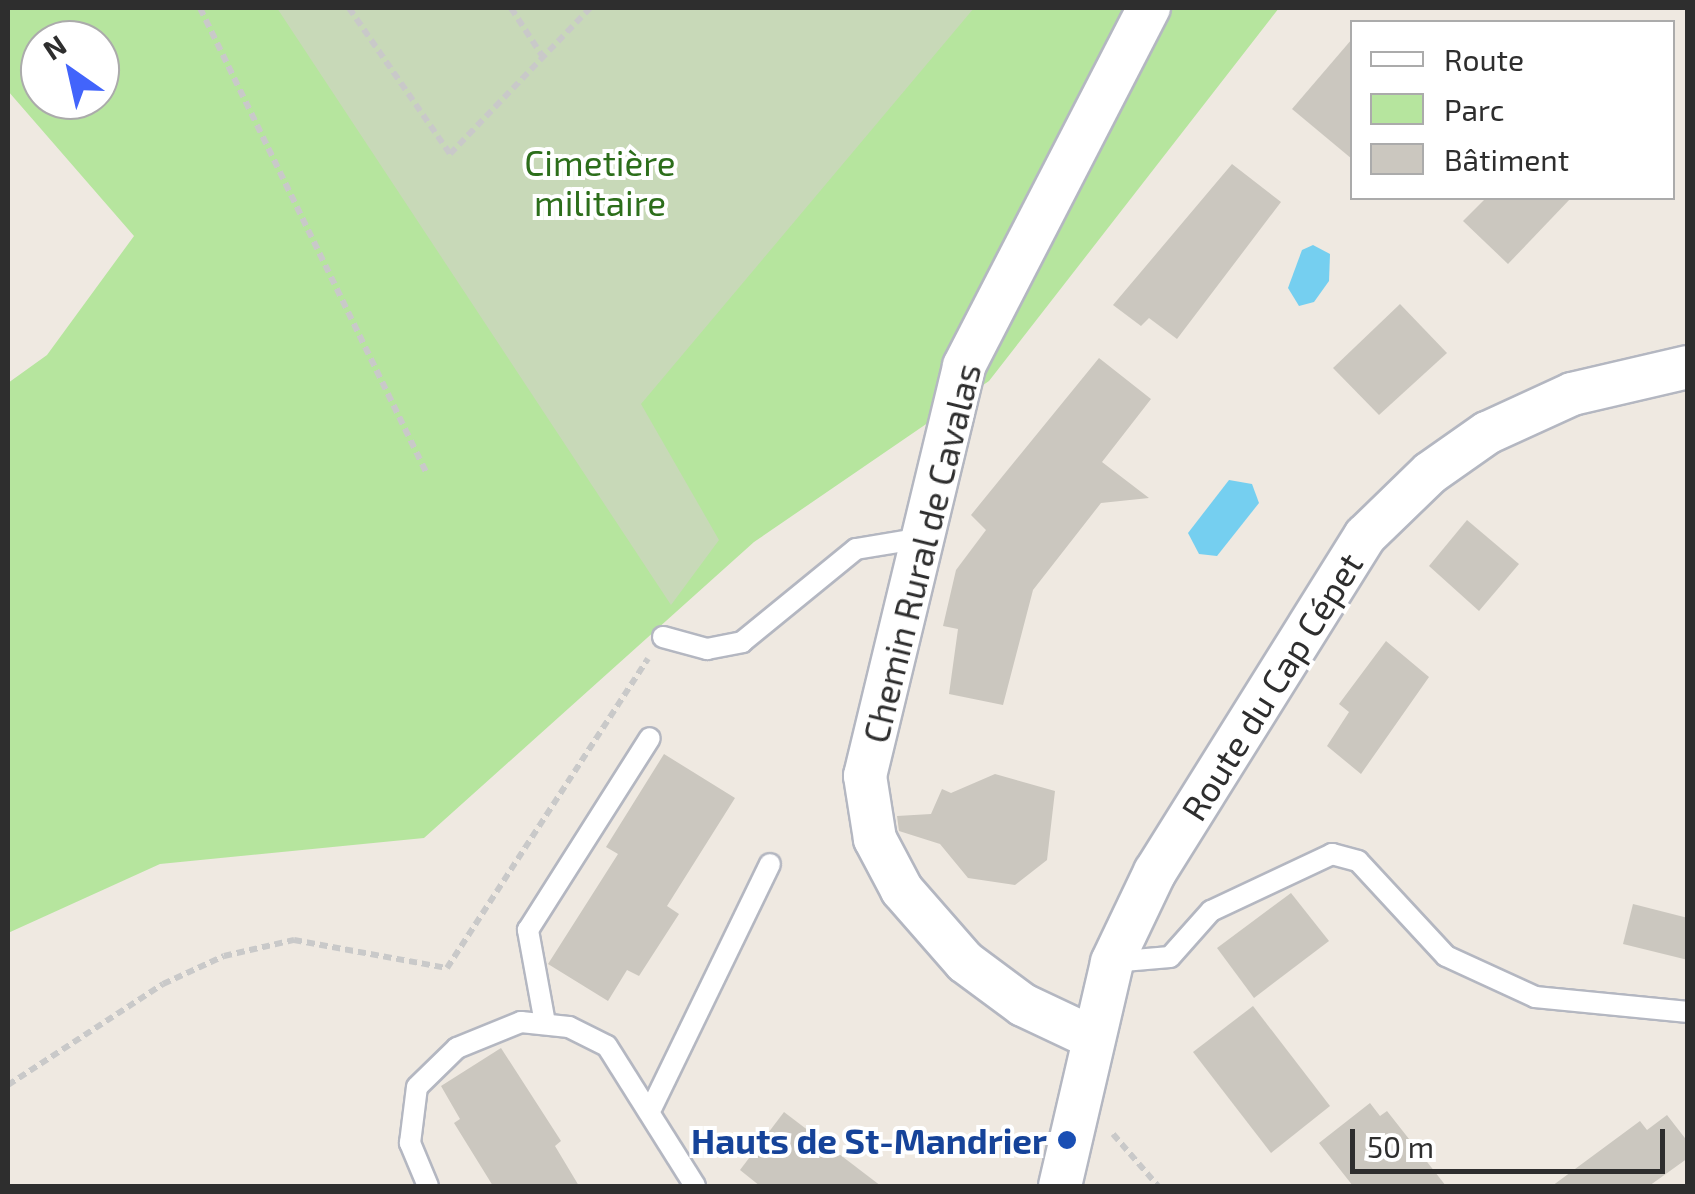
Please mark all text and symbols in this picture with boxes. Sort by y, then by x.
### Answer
north arrow [20,20,120,120]
legend [1350,20,1675,200]
text: N [36,27,72,67]
text: Route [1444,41,1524,77]
text: Parc [1444,91,1504,127]
park label: Cimetière militaire [524,141,676,223]
text: Bâtiment [1444,141,1569,177]
street label: Chemin Rural de Cavalas [853,359,989,747]
street label: Route du Cap Cépet [1172,544,1370,828]
scale bar [1355,1109,1670,1171]
place label: Hauts de St-Mandrier [691,1119,1047,1161]
text: 50 m [1367,1128,1434,1164]
marker: Hauts de St-Mandrier [1056,1129,1078,1151]

